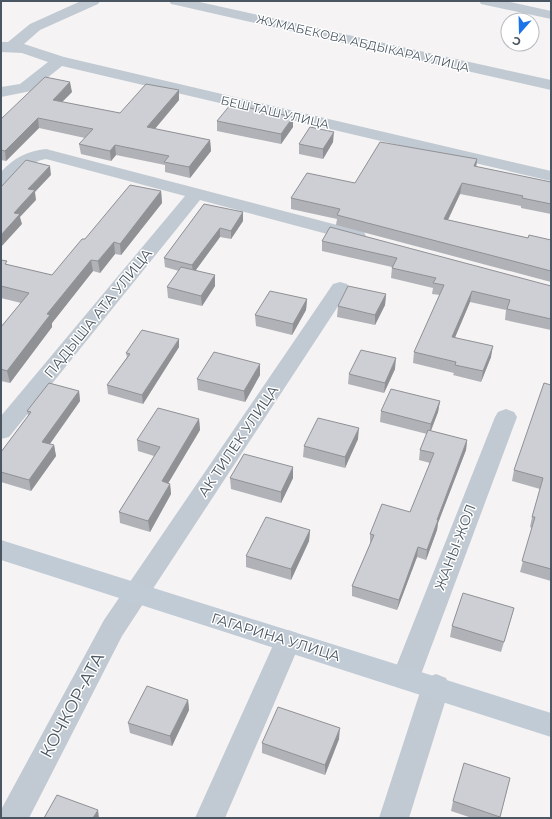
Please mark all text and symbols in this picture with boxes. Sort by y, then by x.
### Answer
street label: ЖУМАБЕКОВА АБДЫКАРА УЛИЦА [255,11,471,75]
north arrow [500,12,540,52]
text: С [510,33,523,49]
street label: БЕШ ТАШ УЛИЦА [219,92,331,132]
street label: ПАДЫША АТА УЛИЦА [40,244,156,381]
street label: АК ТИЛЕК УЛИЦА [194,381,282,500]
street label: ЖАНЫ-ЖОЛ [430,501,480,593]
street label: ГАГАРИНА УЛИЦА [209,609,343,665]
street label: КОЧКОР-АТА [36,649,108,761]

